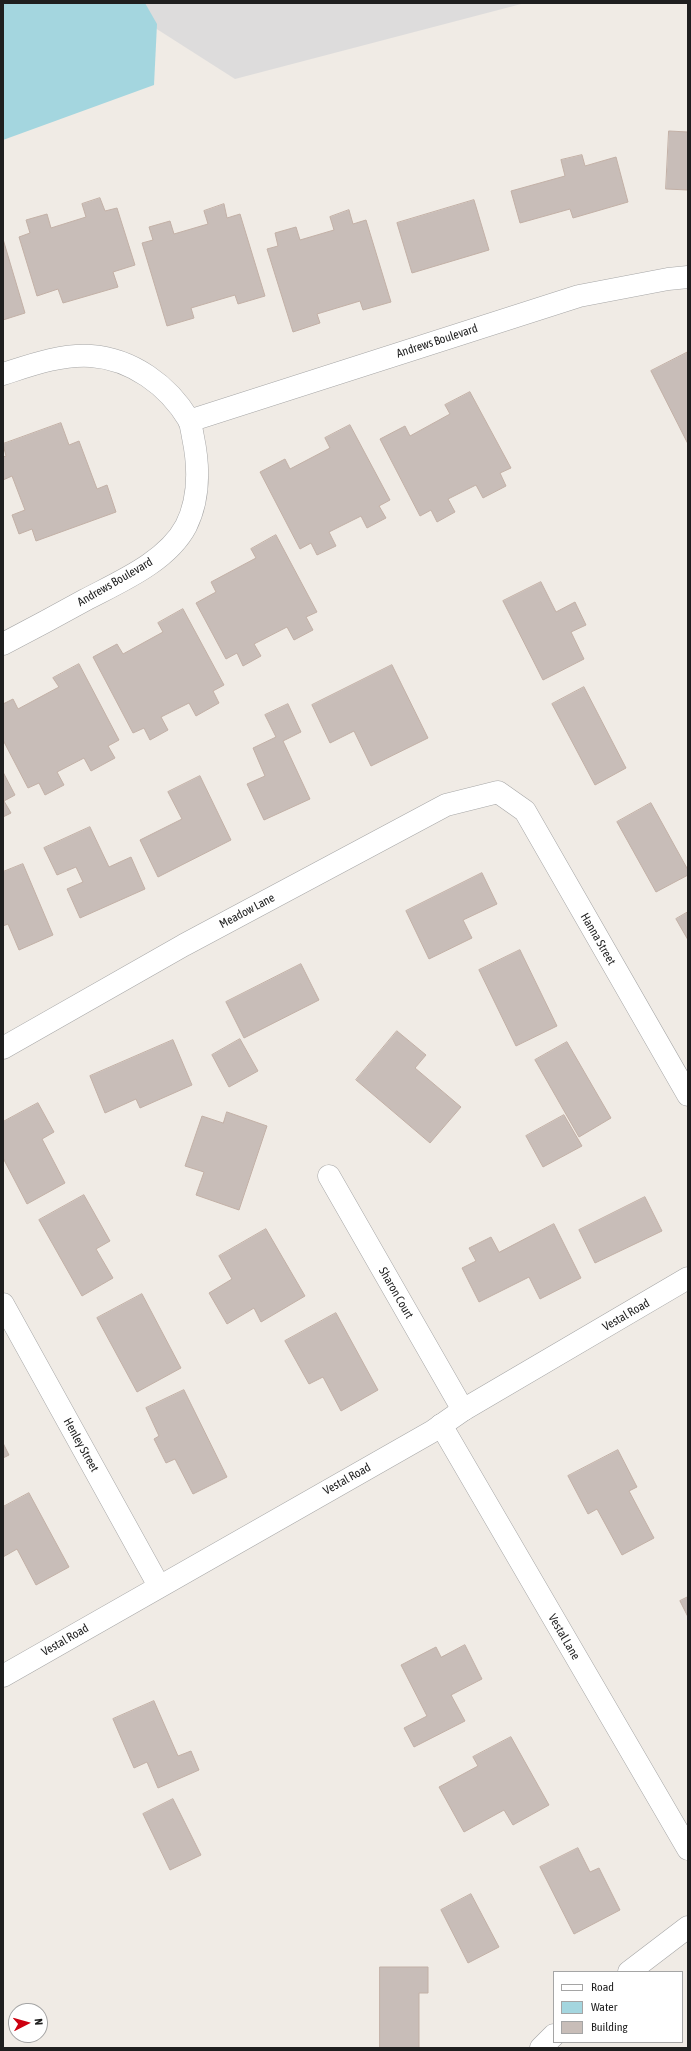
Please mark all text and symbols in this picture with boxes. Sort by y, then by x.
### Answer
street label: Andrews Boulevard [395,321,479,361]
street label: Andrews Boulevard [75,555,155,609]
street label: Meadow Lane [217,890,277,932]
street label: Hanna Street [577,910,619,968]
street label: Sharon Court [376,1265,416,1321]
street label: Vestal Road [600,1296,652,1334]
street label: Henley Street [60,1415,102,1475]
street label: Vestal Road [321,1460,373,1498]
street label: Vestal Lane [545,1612,583,1662]
street label: Vestal Road [39,1621,91,1659]
legend [553,1971,683,2043]
text: Road [591,1980,614,1994]
text: Water [591,2000,617,2014]
north arrow [8,2003,48,2043]
text: N [33,2018,45,2026]
text: Building [591,2020,628,2034]

